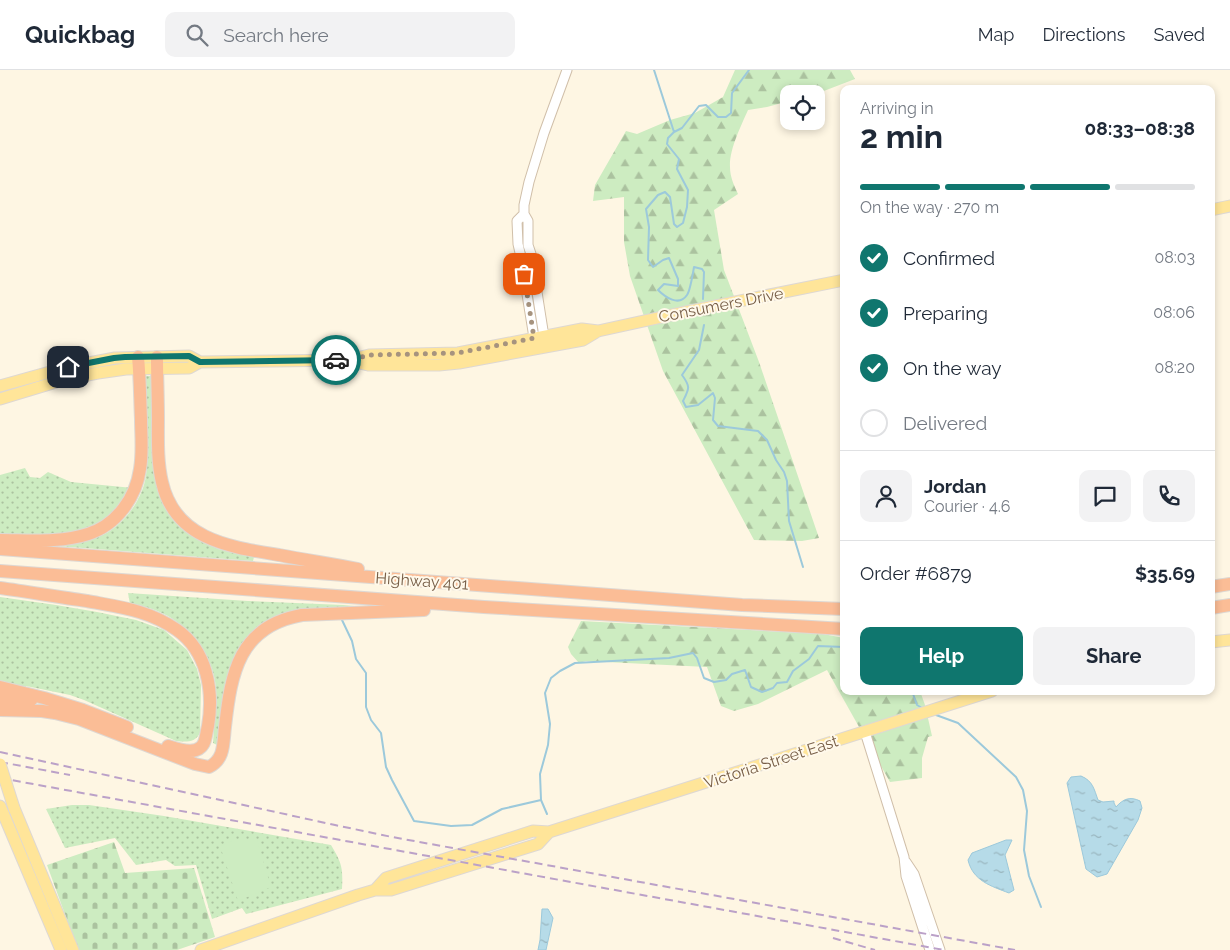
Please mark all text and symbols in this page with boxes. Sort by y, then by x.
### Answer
search box [165,12,515,57]
text: Quickbag [25,20,135,49]
icon: search [183,21,211,49]
text: Search here [223,24,329,46]
text: Map [978,24,1014,45]
text: Directions [1042,24,1126,45]
text: Saved [1154,24,1205,45]
map controls [780,85,825,130]
button: locate [780,85,825,130]
text: Arriving in [860,99,934,118]
text: 08:33–08:38 [1085,117,1195,139]
text: 2 min [860,118,943,155]
text: On the way · 270 m [860,198,999,217]
icon: check [860,244,888,272]
text: Confirmed [903,247,995,269]
text: 08:03 [1154,248,1195,267]
pin [503,253,545,295]
icon: bag [510,260,538,288]
street label: Consumers Drive [657,284,785,326]
icon: check [860,299,888,327]
text: Preparing [903,302,988,324]
text: 08:06 [1153,303,1195,322]
courier [311,335,361,385]
pin [47,346,89,388]
icon: car [322,346,350,374]
icon: home [54,353,82,381]
icon: check [860,354,888,382]
text: On the way [903,357,1002,379]
text: 08:20 [1155,358,1195,377]
text: Delivered [903,412,987,434]
button: person [860,470,912,522]
button: chat [1079,470,1131,522]
button: phone [1143,470,1195,522]
text: Jordan [924,475,987,497]
text: Courier · 4.6 [924,497,1010,516]
text: Order #6879 [860,562,972,584]
text: $35.69 [1135,562,1195,584]
street label: Highway 401 [375,568,469,594]
button: Help [860,627,1023,685]
button: Share [1033,627,1195,685]
street label: Victoria Street East [702,731,841,793]

